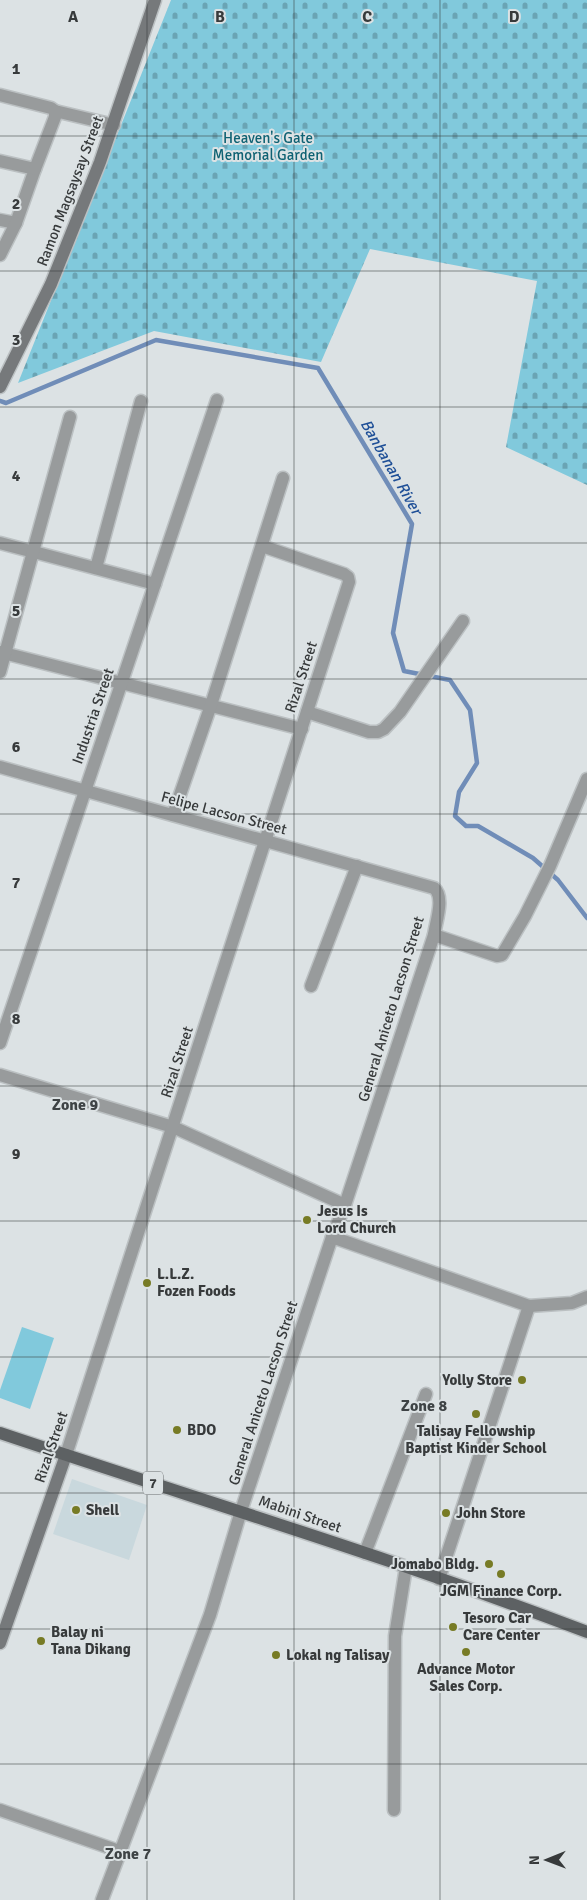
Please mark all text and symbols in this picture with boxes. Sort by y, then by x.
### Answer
text: A [68,7,79,27]
text: B [215,7,225,27]
text: C [362,7,372,27]
text: D [509,7,520,27]
text: 1 [12,59,21,79]
street label: Ramon Magsaysay Street [33,113,107,269]
park label: Heaven's Gate Memorial Garden [213,129,323,164]
text: 2 [12,194,20,214]
text: 3 [12,330,20,350]
water label: Banbanan River [356,416,427,520]
text: 4 [12,466,21,486]
text: 5 [12,601,20,621]
street label: Rizal Street [281,639,321,715]
street label: Industria Street [68,666,118,766]
text: 6 [12,737,21,757]
street label: Felipe Lacson Street [159,788,289,838]
text: 7 [12,873,21,893]
street label: General Aniceto Lacson Street [354,914,428,1104]
text: 8 [12,1009,21,1029]
street label: Rizal Street [157,1024,197,1100]
district label: Zone 9 [52,1095,98,1115]
text: 9 [12,1144,21,1164]
place label: Jesus Is Lord Church [317,1202,396,1237]
marker: Jesus Is Lord Church [301,1214,313,1226]
place label: L.L.Z. Fozen Foods [157,1265,236,1300]
marker: L.L.Z. Fozen Foods [141,1277,153,1289]
street label: General Aniceto Lacson Street [225,1298,301,1488]
place label: Yolly Store [441,1371,512,1389]
marker: Yolly Store [516,1374,528,1386]
district label: Zone 8 [401,1396,447,1416]
marker: Talisay Fellowship Baptist Kinder School [470,1408,482,1420]
street label: Rizal Street [30,1409,72,1485]
place label: BDO [187,1421,216,1439]
place label: Talisay Fellowship Baptist Kinder School [405,1422,547,1457]
marker: BDO [171,1424,183,1436]
road number: 7 [143,1472,163,1495]
street label: Mabini Street [256,1491,344,1537]
place label: Shell [86,1501,119,1519]
marker: Shell [70,1504,82,1516]
place label: John Store [456,1504,525,1522]
marker: John Store [440,1507,452,1519]
place label: Jomabo Bldg. [391,1555,479,1573]
marker: Jomabo Bldg. [483,1558,495,1570]
marker: JGM Finance Corp. [495,1568,507,1580]
place label: JGM Finance Corp. [440,1582,562,1600]
place label: Tesoro Car Care Center [463,1609,540,1644]
marker: Tesoro Car Care Center [447,1621,459,1633]
place label: Balay ni Tana Dikang [51,1623,131,1658]
marker: Balay ni Tana Dikang [35,1635,47,1647]
place label: Lokal ng Talisay [286,1646,390,1664]
marker: Advance Motor Sales Corp. [460,1646,472,1658]
marker: Lokal ng Talisay [270,1649,282,1661]
place label: Advance Motor Sales Corp. [417,1660,515,1695]
north arrow [522,1835,572,1885]
district label: Zone 7 [105,1844,151,1864]
text: N [526,1855,543,1865]

